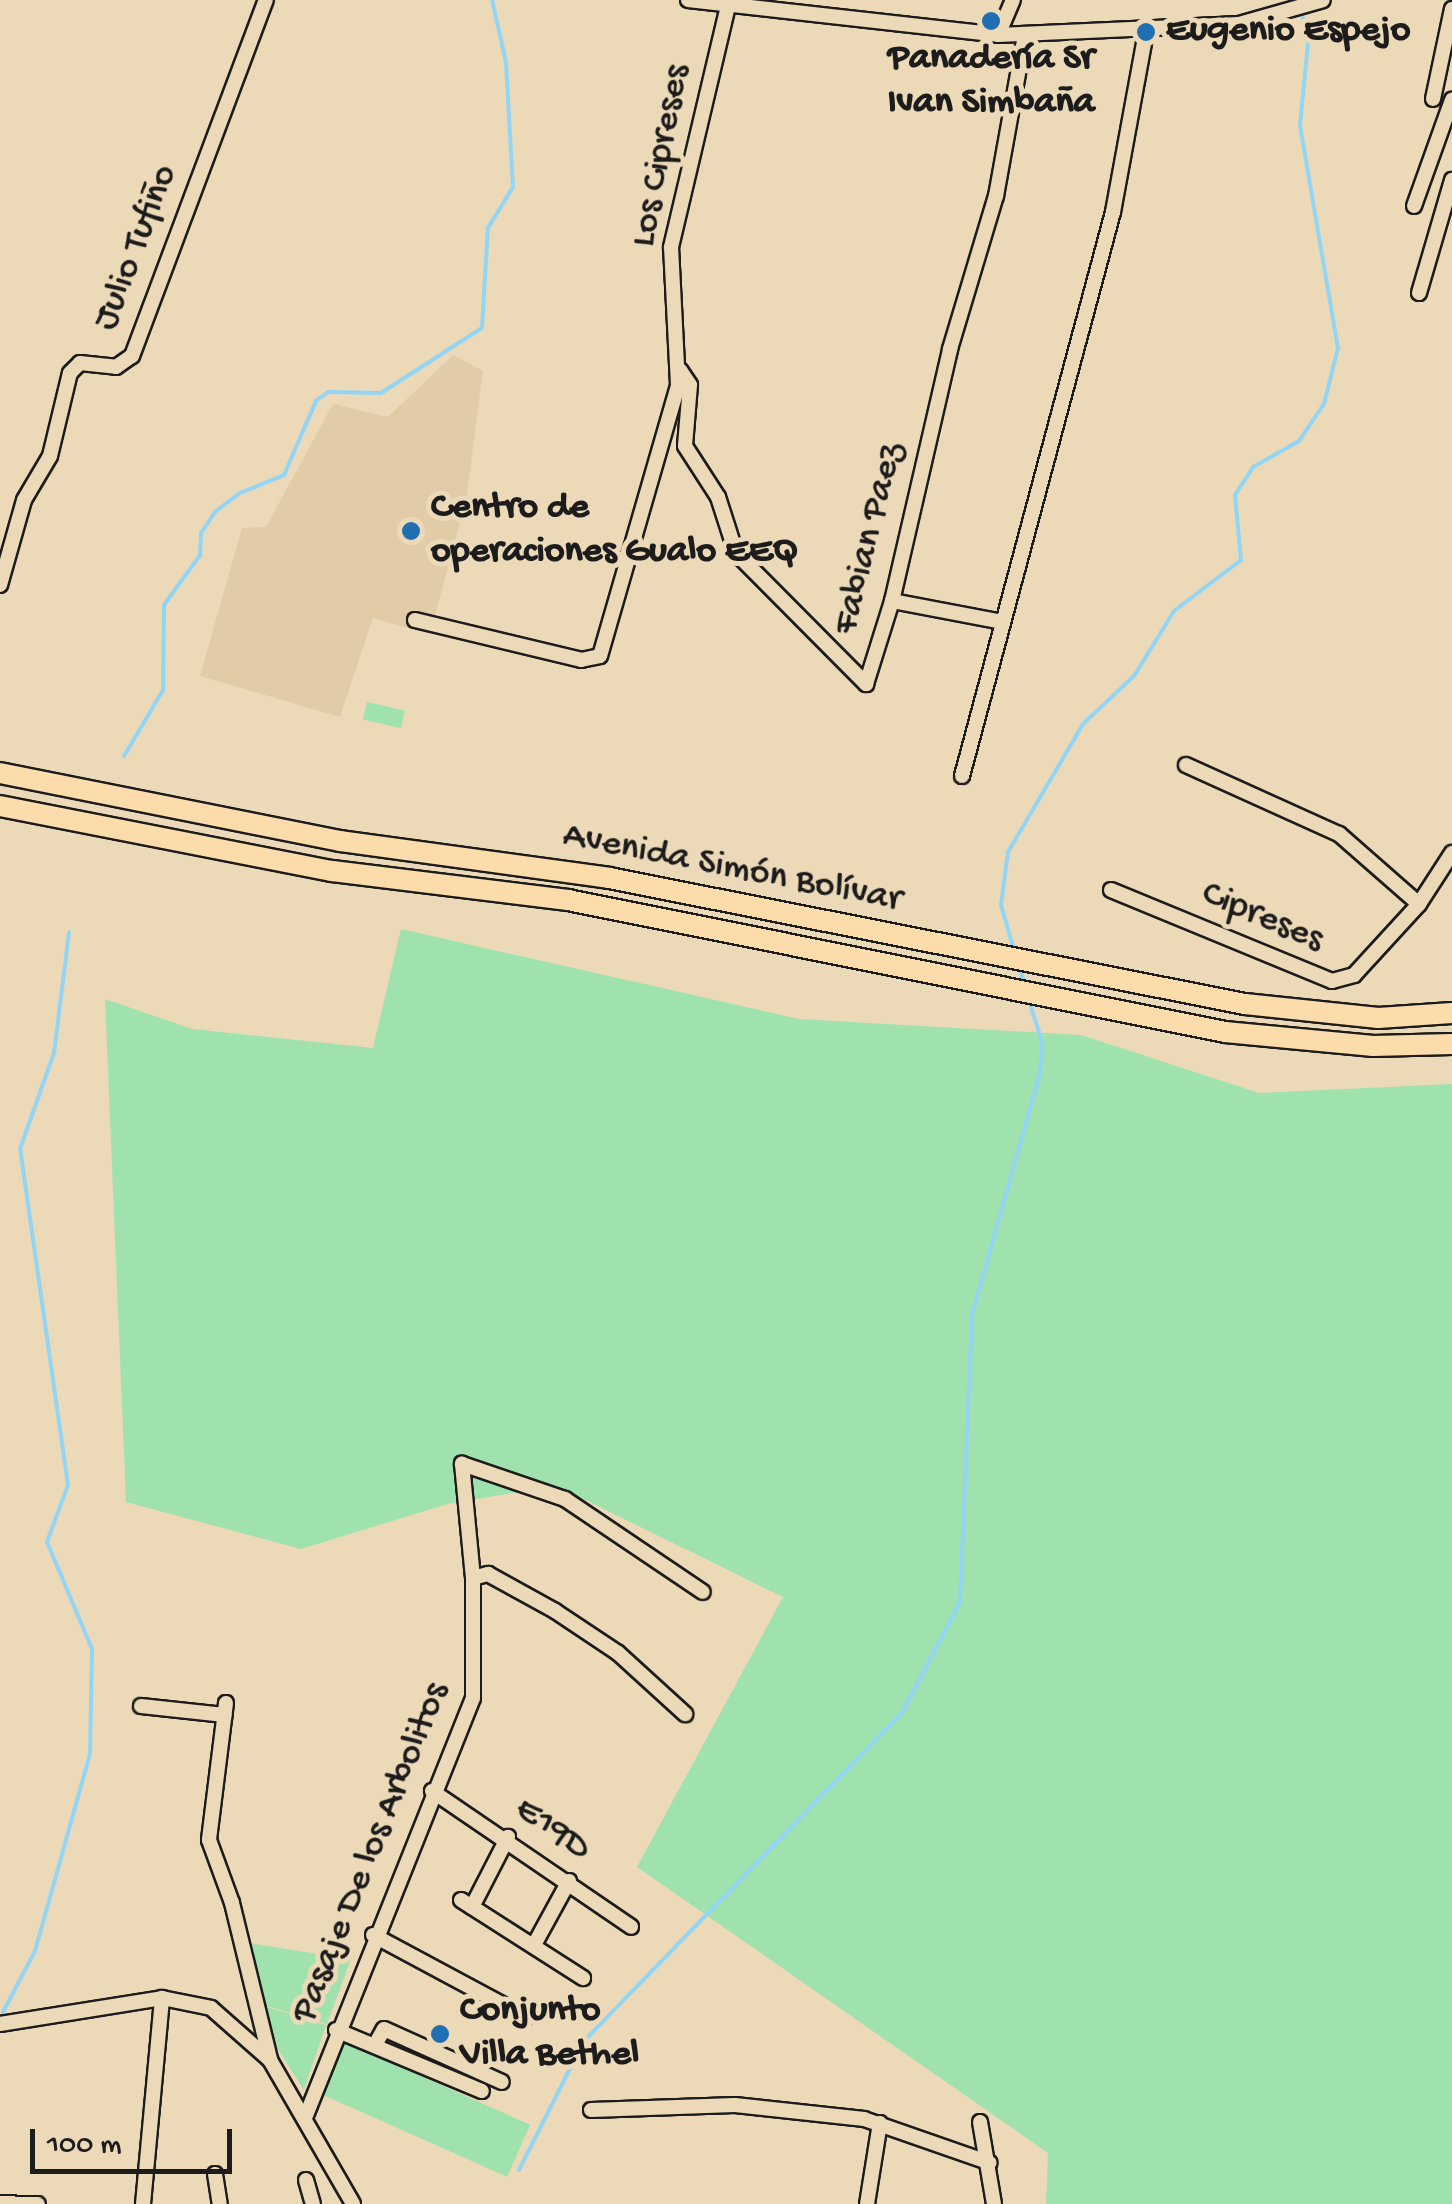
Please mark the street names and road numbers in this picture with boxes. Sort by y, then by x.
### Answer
street label: Los Cipreses [622,61,702,251]
street label: Julio Tufiño [85,159,189,337]
street label: Fabian Paez [824,439,916,639]
street label: Avenida Simón Bolívar [559,814,905,924]
street label: Cipreses [1194,872,1330,964]
street label: Pasaje De los Arbolitos [283,1676,461,2030]
street label: E19D [505,1788,599,1872]

